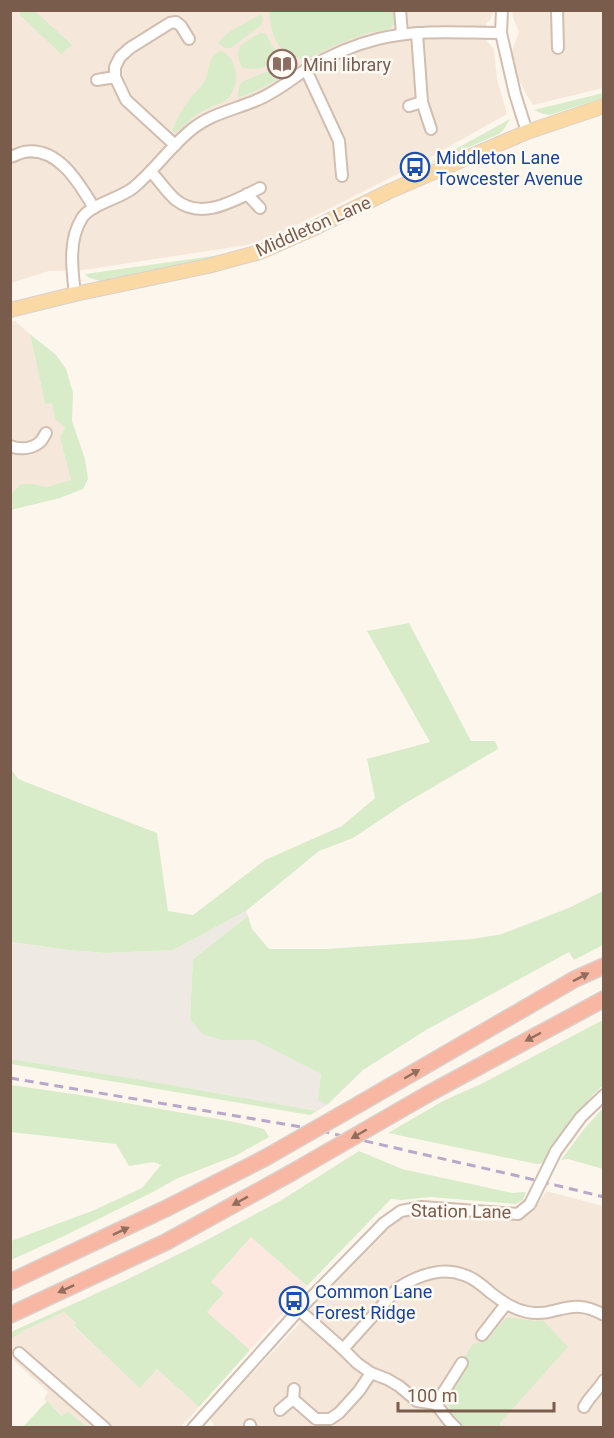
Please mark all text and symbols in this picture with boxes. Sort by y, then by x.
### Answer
library icon: Mini library [266,48,298,80]
place label: Mini library [303,54,392,75]
place label: Middleton Lane Towcester Avenue [436,147,583,189]
bus stop icon: Middleton Lane Towcester Avenue [399,151,431,183]
street label: Middleton Lane [252,191,374,261]
one-way arrow [573,972,590,982]
one-way arrow [525,1032,542,1042]
one-way arrow [404,1068,420,1079]
one-way arrow [350,1129,367,1139]
one-way arrow [231,1196,248,1206]
street label: Station Lane [411,1200,511,1222]
one-way arrow [112,1227,129,1236]
place label: Common Lane Forest Ridge [315,1281,432,1323]
one-way arrow [57,1285,74,1294]
bus stop icon: Common Lane Forest Ridge [278,1285,310,1317]
scale bar [398,1375,554,1413]
text: 100 m [407,1385,458,1406]

